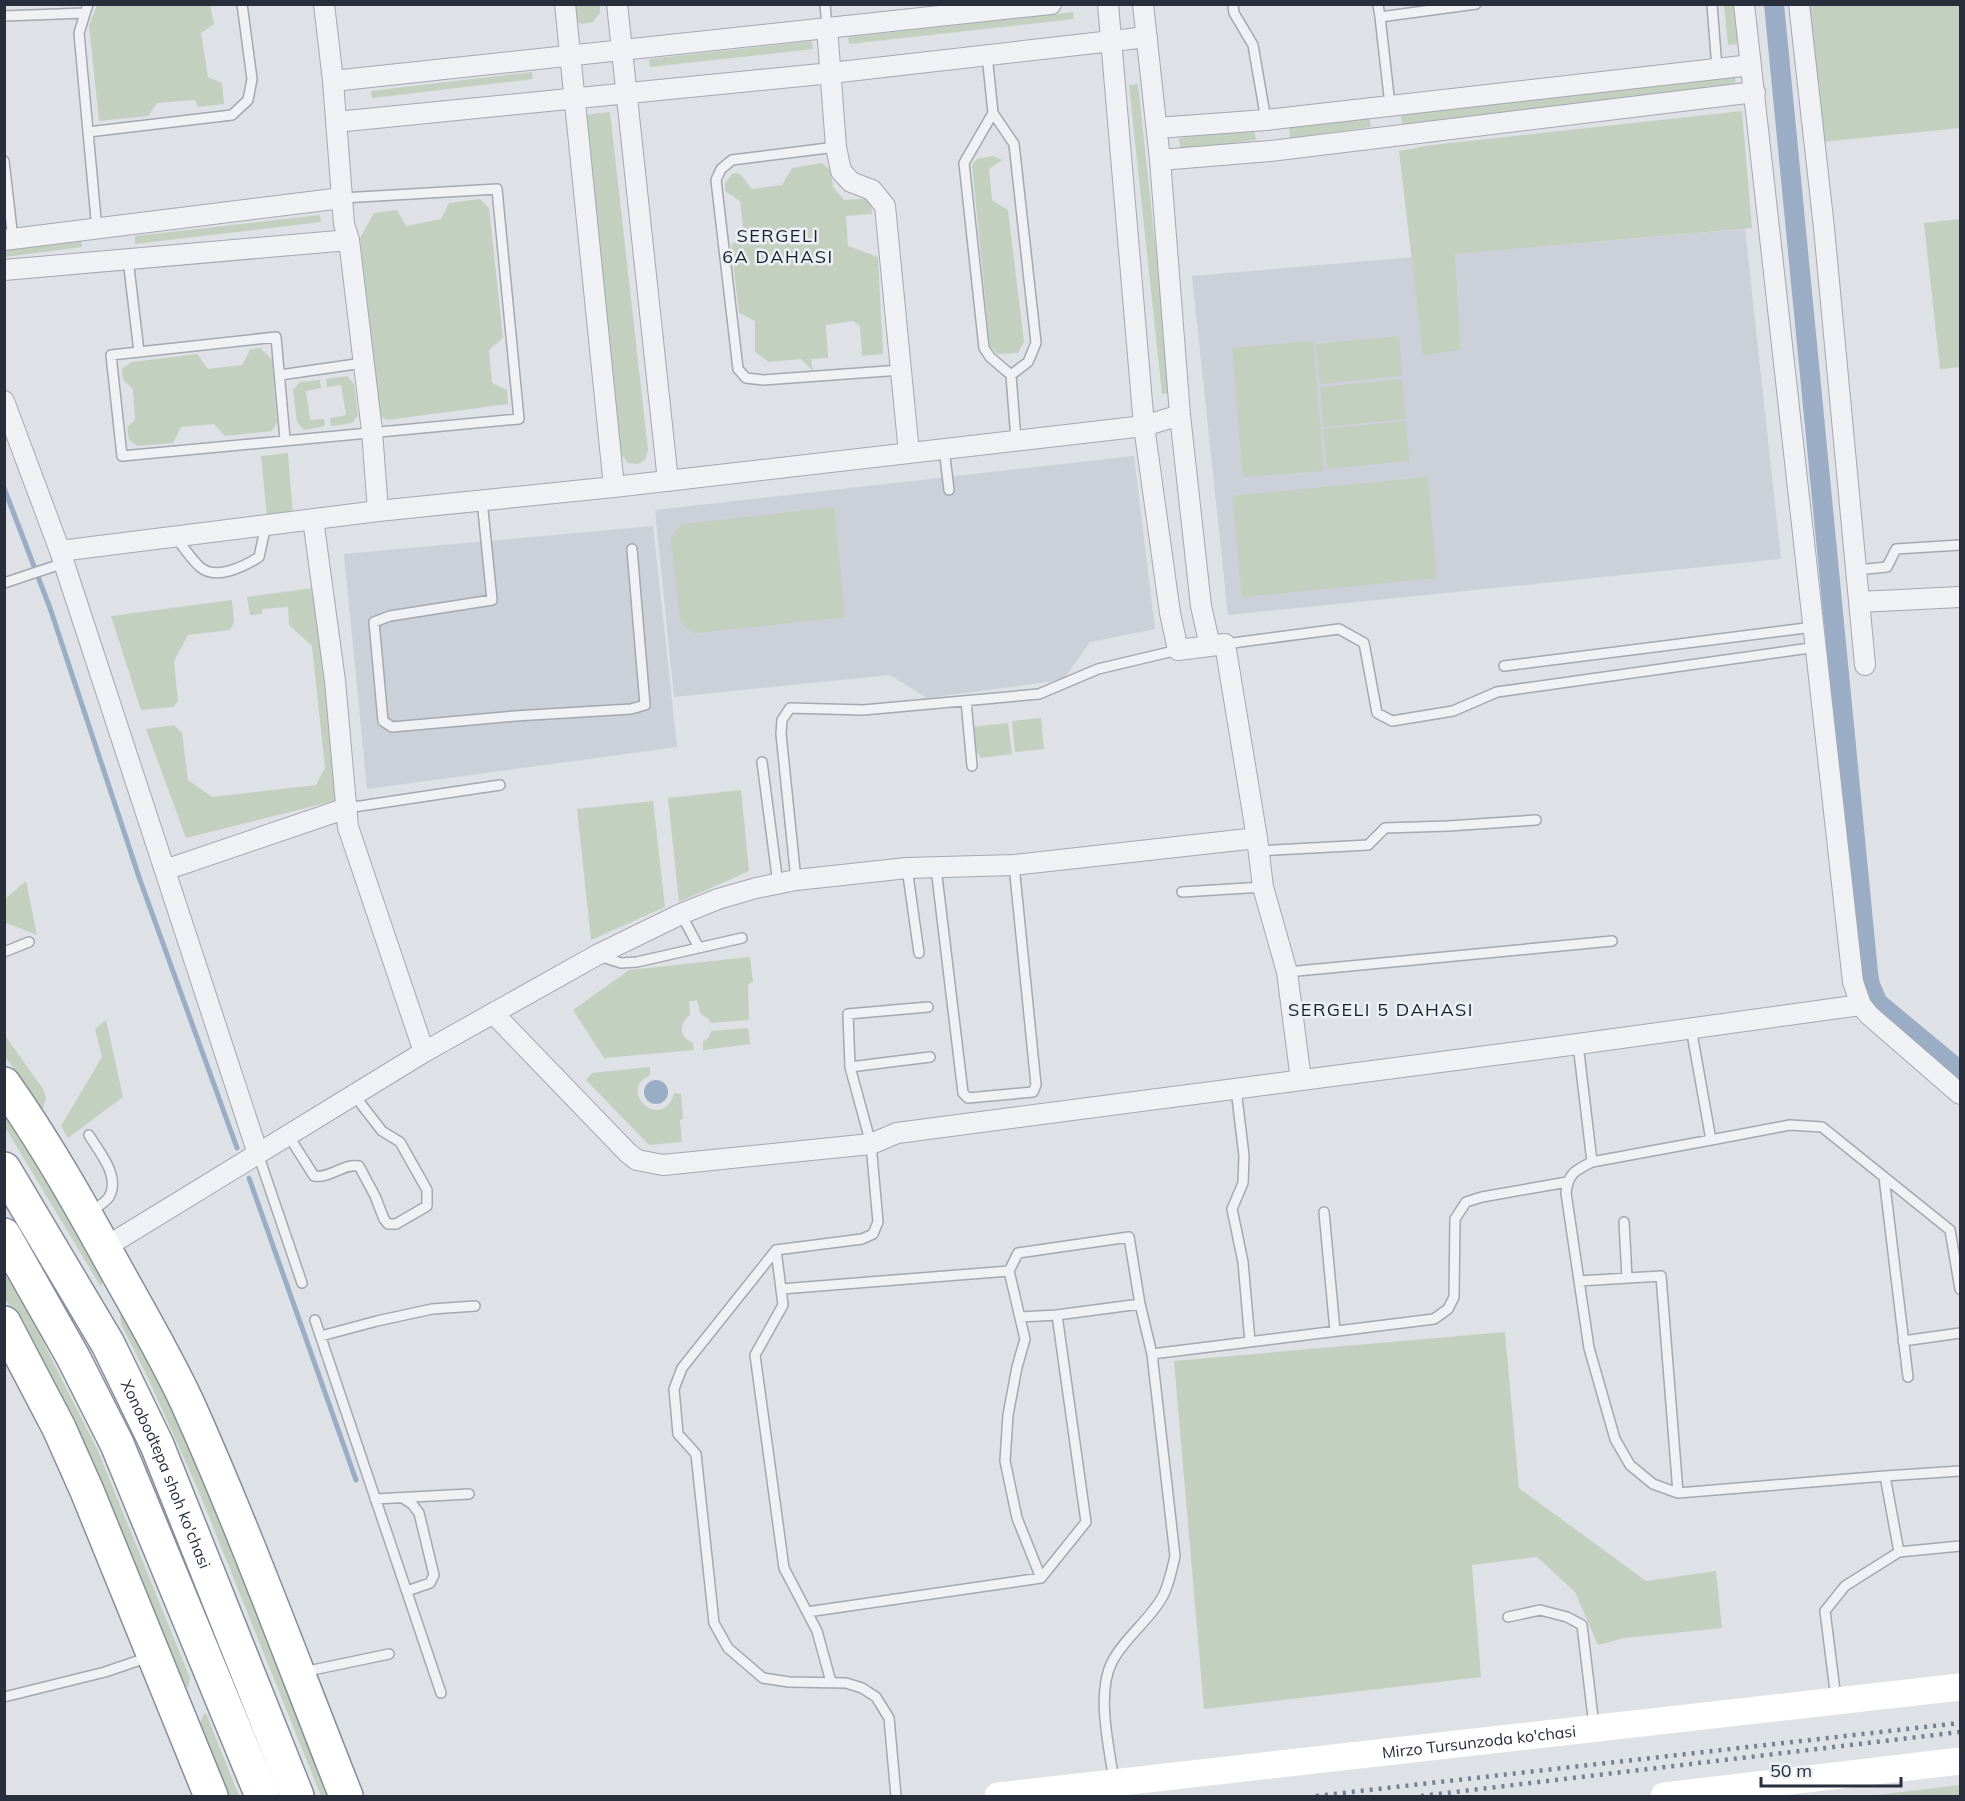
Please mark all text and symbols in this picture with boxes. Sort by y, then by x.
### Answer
district label: SERGELI 6A DAHASI [722,224,834,268]
district label: SERGELI 5 DAHASI [1288,998,1474,1021]
street label: Xonobodtepa shoh ko'chasi [117,1376,215,1571]
street label: Mirzo Tursunzoda ko'chasi [1381,1721,1577,1762]
scale bar [1761,1750,1900,1788]
text: 50 m [1770,1759,1812,1782]

